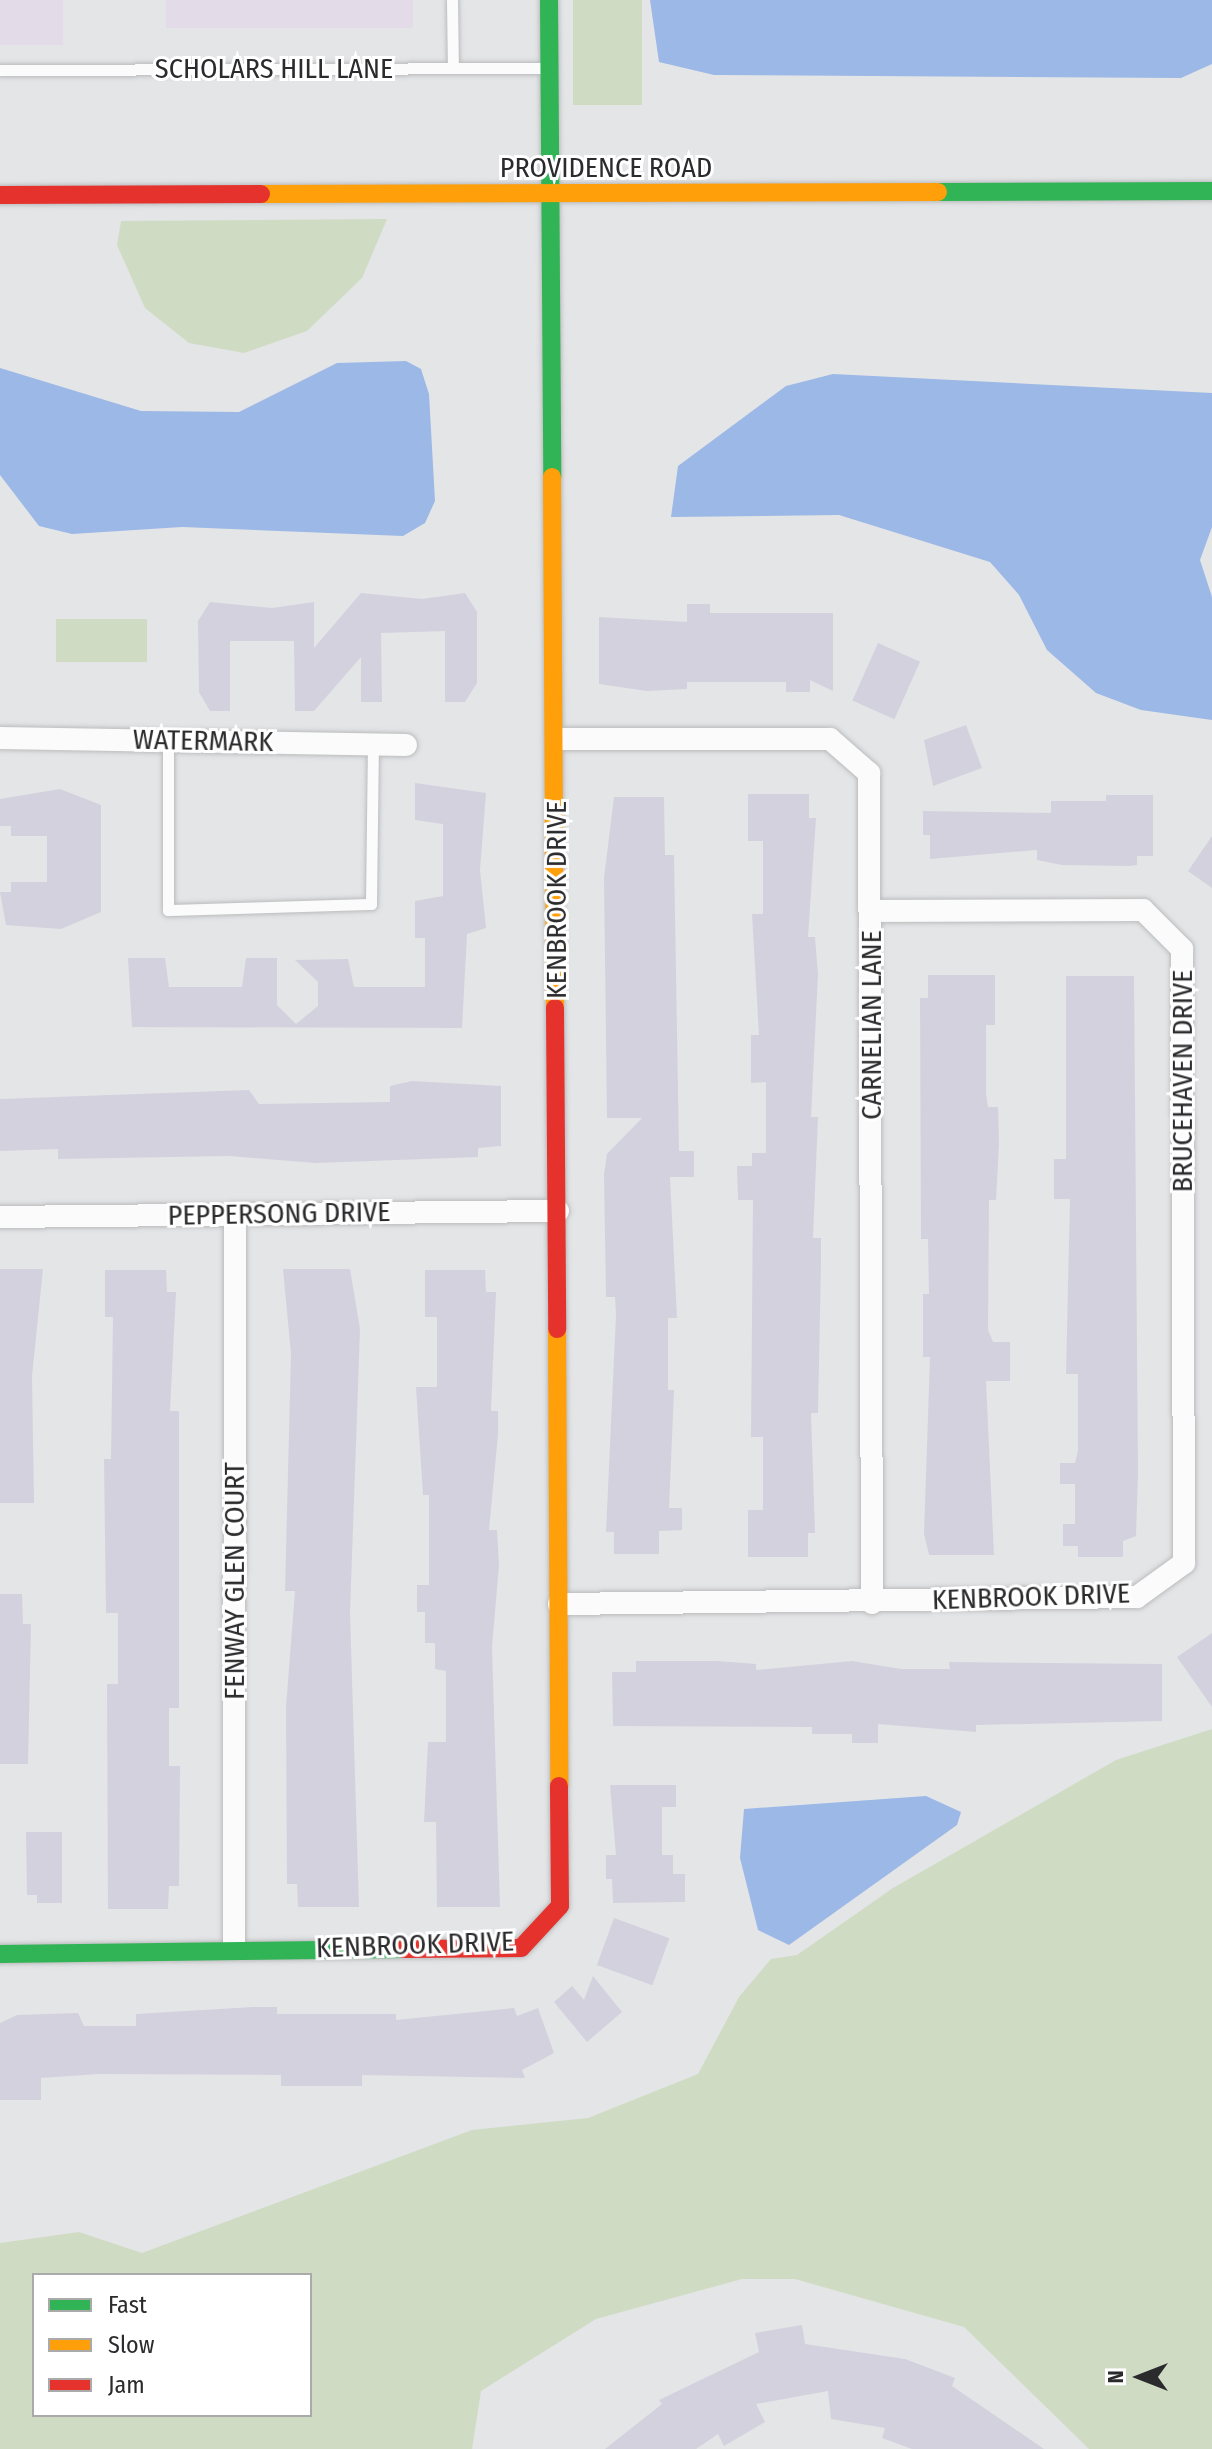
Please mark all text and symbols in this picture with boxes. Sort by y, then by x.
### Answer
street label: SCHOLARS HILL LANE [155,52,393,86]
street label: PROVIDENCE ROAD [500,151,712,185]
street label: WATERMARK [133,723,273,759]
street label: KENBROOK DRIVE [540,801,574,999]
street label: CARNELIAN LANE [855,930,889,1120]
street label: BRUCEHAVEN DRIVE [1166,970,1200,1192]
street label: PEPPERSONG DRIVE [167,1195,391,1233]
street label: FENWAY GLEN COURT [218,1462,252,1700]
street label: KENBROOK DRIVE [931,1577,1131,1617]
street label: KENBROOK DRIVE [315,1925,515,1965]
legend [32,2273,312,2417]
text: Fast [108,2291,147,2319]
text: Slow [108,2331,154,2359]
north arrow [1100,2337,1180,2417]
text: N [1102,2370,1129,2384]
text: Jam [108,2371,145,2399]

